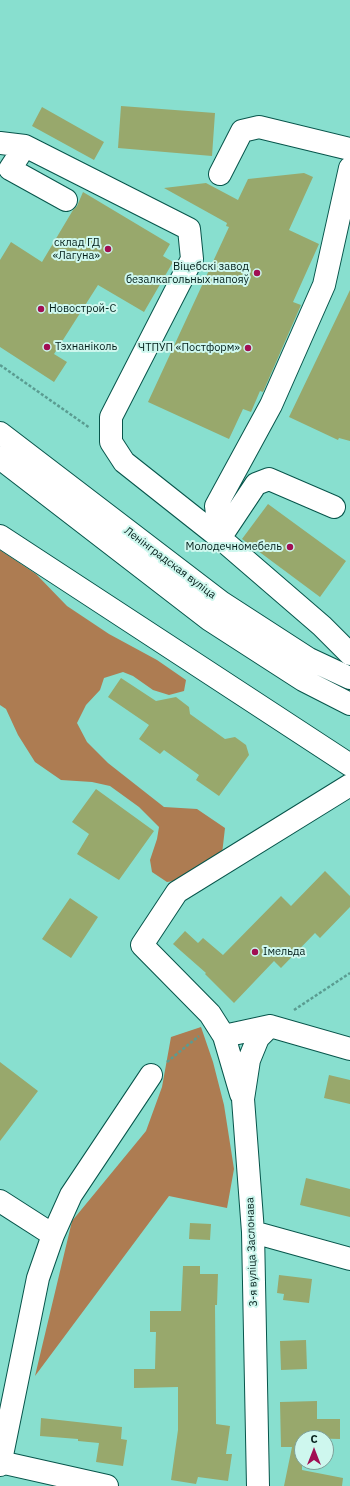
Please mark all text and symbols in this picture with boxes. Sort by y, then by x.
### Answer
place label: склад ГД «Лагуна» [53,236,100,262]
marker: склад ГД «Лагуна» [103,244,113,254]
place label: Віцебскі завод безалкагольных напояў [126,260,249,286]
marker: Віцебскі завод безалкагольных напояў [252,268,262,278]
place label: Новострой-С [49,302,116,316]
marker: Новострой-С [36,304,46,314]
place label: Тэхнаніколь [55,340,117,354]
place label: ЧТПУП «Постформ» [138,341,240,355]
marker: Тэхнаніколь [42,342,52,352]
marker: ЧТПУП «Постформ» [243,343,253,353]
street label: Ленінградская вуліца [121,524,219,602]
place label: Молодечномебель [186,540,282,554]
marker: Молодечномебель [285,542,295,552]
place label: Імельда [263,945,305,959]
marker: Імельда [250,947,260,957]
street label: 3-я вуліца Заслонава [243,1197,261,1307]
north arrow [294,1430,334,1470]
text: С [310,1432,318,1446]

